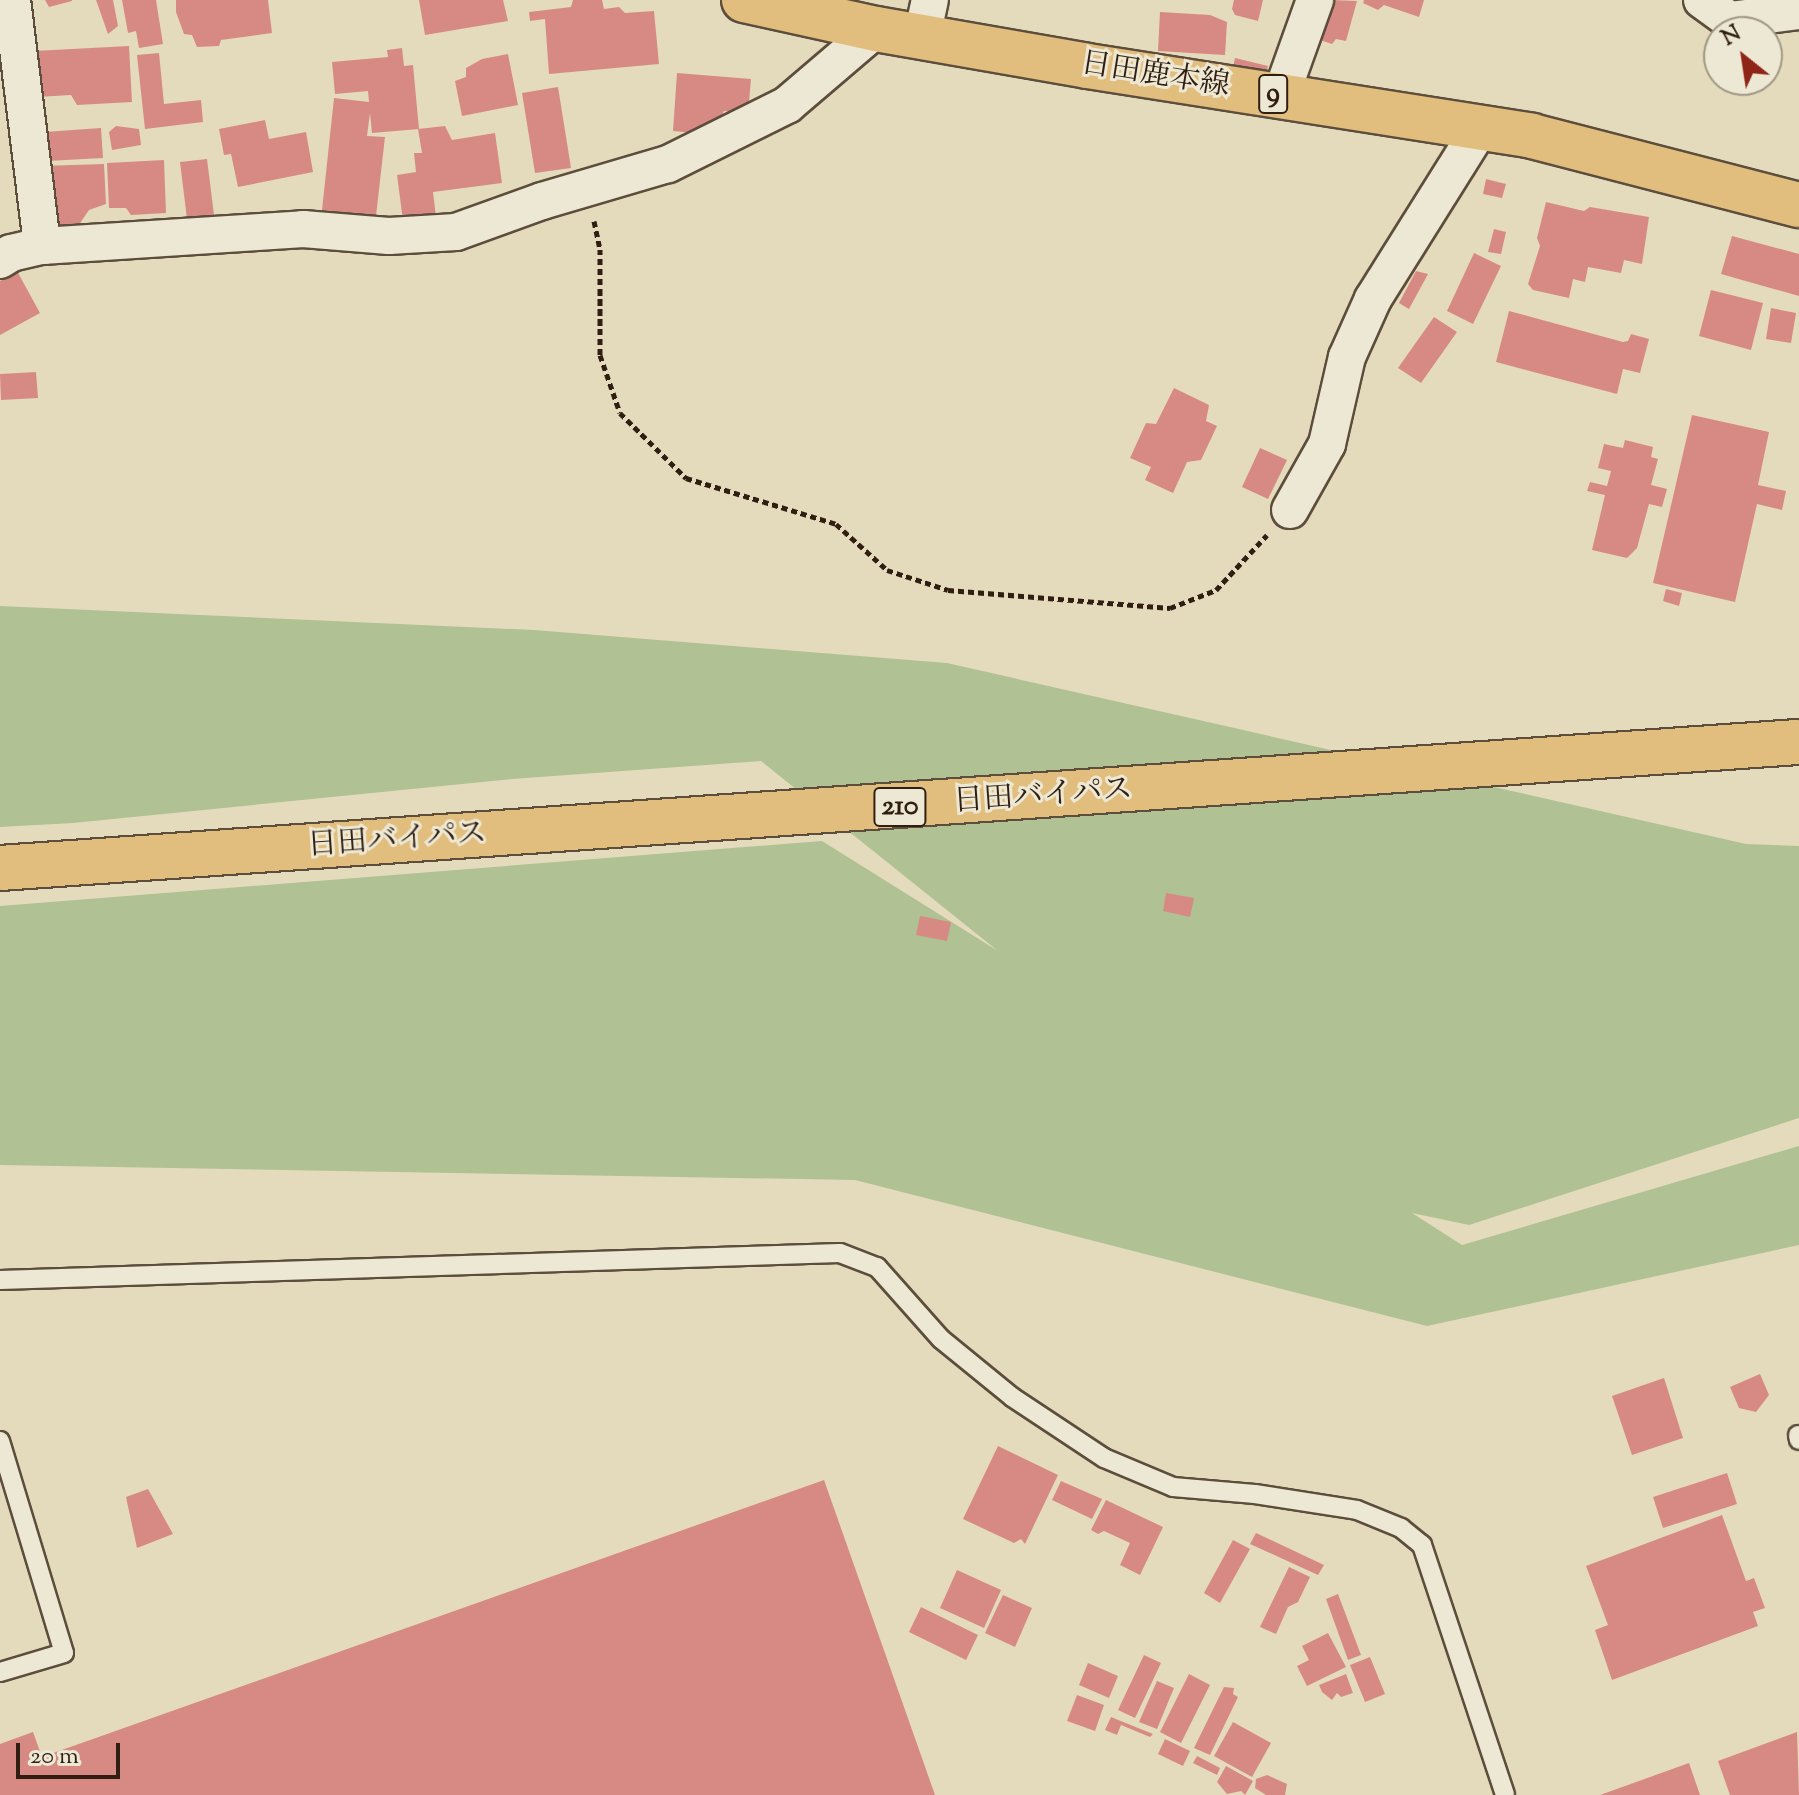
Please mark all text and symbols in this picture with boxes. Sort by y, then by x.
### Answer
north arrow [1703,16,1783,96]
text: N [1716,19,1748,55]
street label: 日田鹿本線 [1078,46,1232,106]
road number: 9 [1257,70,1289,118]
street label: 日田バイパス [952,773,1134,821]
road number: 210 [872,783,928,831]
street label: 日田バイパス [306,817,488,865]
scale bar [20,1727,124,1777]
text: 20 m [30,1740,79,1774]

